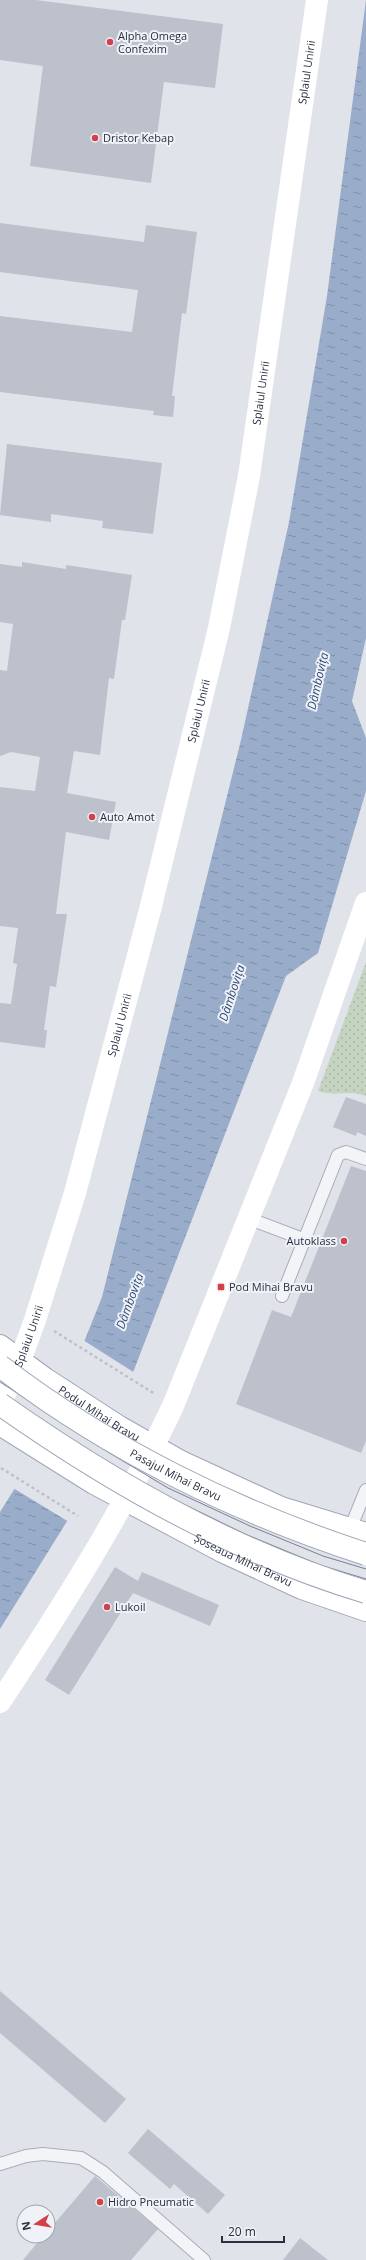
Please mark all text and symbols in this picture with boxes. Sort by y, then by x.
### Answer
place label: Alpha Omega Confexim [118,28,187,56]
marker: Alpha Omega Confexim [105,37,115,47]
street label: Splaiul Unirii [294,39,318,105]
place label: Dristor Kebap [103,130,174,145]
marker: Dristor Kebap [90,133,100,143]
street label: Splaiul Unirii [248,360,272,426]
water label: Dâmbovița [303,650,332,711]
street label: Splaiul Unirii [183,678,213,744]
place label: Auto Amot [100,809,155,824]
marker: Auto Amot [87,812,97,822]
water label: Dâmbovița [214,962,249,1023]
street label: Splaiul Unirii [104,992,135,1058]
place label: Autoklass [287,1233,336,1248]
marker: Autoklass [339,1236,349,1246]
water label: Dâmbovița [112,1270,148,1331]
place label: Pod Mihai Bravu [229,1279,313,1294]
marker: Pod Mihai Bravu [216,1282,226,1292]
street label: Splaiul Unirii [10,1303,46,1369]
street label: Podul Mihai Bravu [56,1382,143,1444]
street label: Pasajul Mihai Bravu [128,1445,224,1504]
street label: Șoseaua Mihai Bravu [192,1530,295,1590]
place label: Lukoil [115,1599,145,1614]
marker: Lukoil [102,1602,112,1612]
place label: Hidro Pneumatic [108,2194,194,2209]
marker: Hidro Pneumatic [95,2197,105,2207]
north arrow [16,2204,56,2244]
scale bar [222,2218,284,2244]
text: N [17,2220,34,2232]
text: 20 m [228,2223,256,2240]

